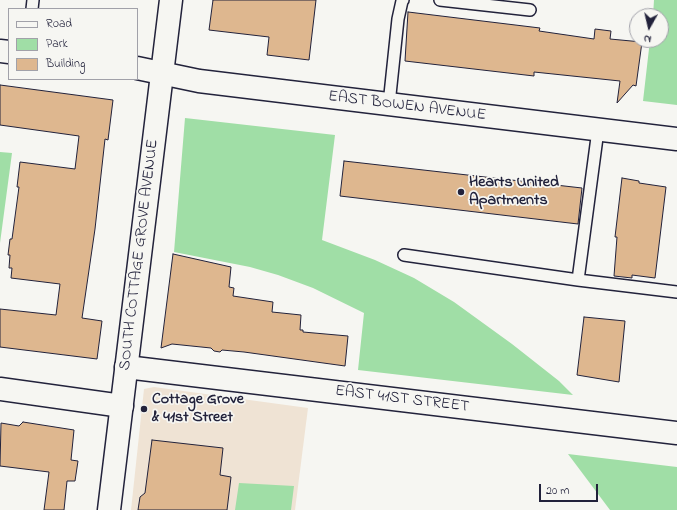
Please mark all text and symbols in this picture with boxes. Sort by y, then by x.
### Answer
legend [8,8,138,80]
north arrow [629,8,669,48]
text: Road [46,15,72,33]
text: N [643,30,652,47]
text: Park [46,35,68,53]
text: Building [46,55,85,73]
street label: EAST BOWEN AVENUE [327,88,487,126]
street label: SOUTH COTTAGE GROVE AVENUE [116,138,164,372]
place label: Hearts United Apartments [469,173,559,211]
marker: Hearts United Apartments [456,187,466,197]
street label: EAST 41ST STREET [334,382,470,418]
place label: Cottage Grove & 41st Street [152,390,244,428]
marker: Cottage Grove & 41st Street [139,404,149,414]
scale bar [541,476,600,502]
text: 20 m [546,482,569,500]

